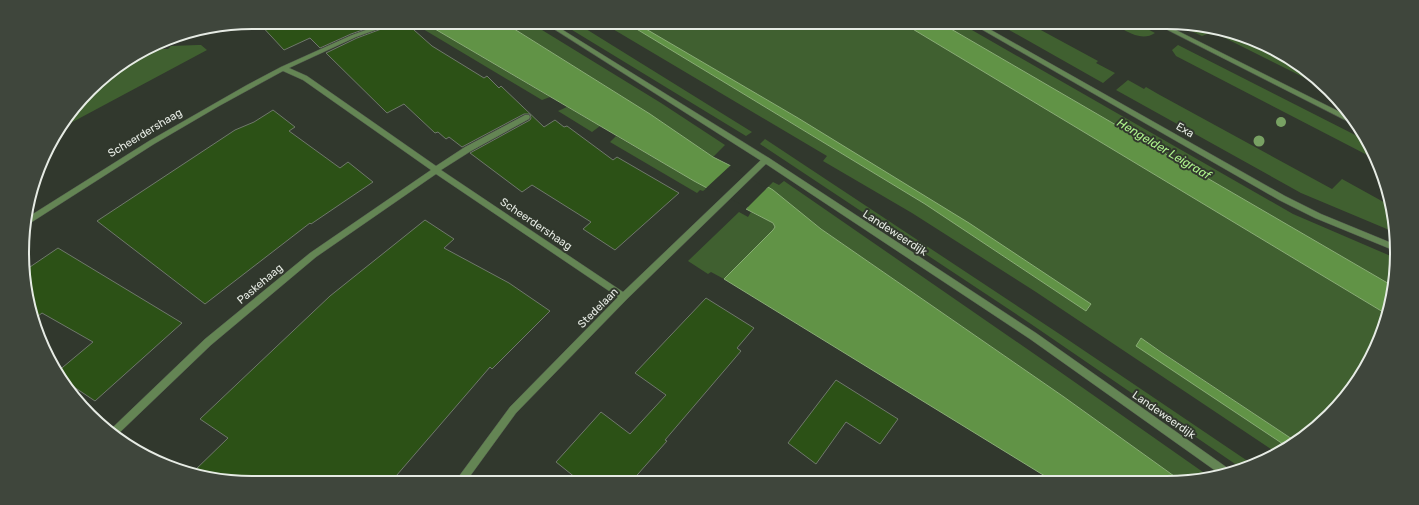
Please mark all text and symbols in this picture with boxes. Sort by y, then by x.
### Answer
street label: Scheerdershaag [106,106,184,160]
water label: Hengelder Leigraaf [1115,115,1215,183]
street label: Exa [1174,120,1196,140]
street label: Scheerdershaag [498,195,574,253]
street label: Landeweerdijk [860,207,930,259]
street label: Paskehaag [235,261,285,307]
street label: Stedelaan [575,285,621,331]
street label: Landeweerdijk [1130,388,1198,442]

